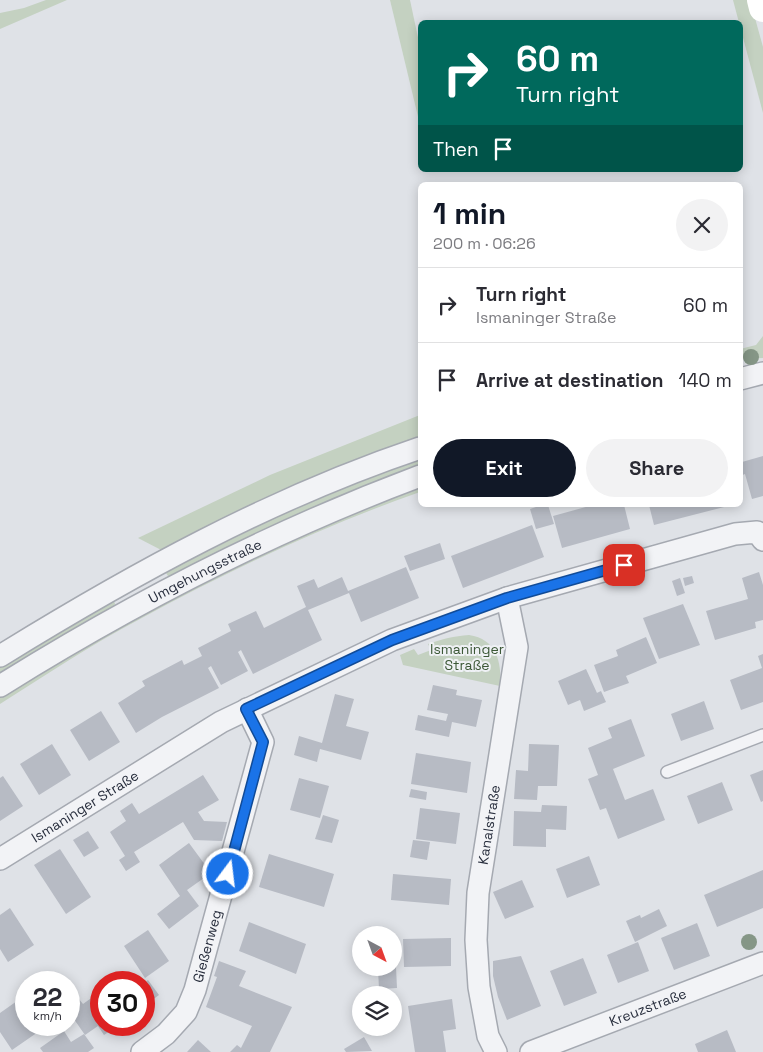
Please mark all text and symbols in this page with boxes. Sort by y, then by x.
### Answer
text: 60 m [516,37,599,81]
icon: right [433,40,498,105]
text: Turn right [516,80,619,108]
icon: arrive [489,135,517,163]
text: Then [433,137,479,162]
text: 1 min [433,194,506,233]
button: close [676,199,728,251]
text: 200 m · 06:26 [433,233,536,254]
text: Turn right [476,282,566,307]
icon: right [433,291,461,319]
text: 60 m [683,293,728,318]
text: Ismaninger Straße [476,307,616,328]
icon: arrive [433,366,461,394]
text: Arrive at destination [476,368,664,393]
text: 140 m [679,368,732,393]
button: Exit [433,439,576,497]
button: Share [586,439,728,497]
street label: Umgehungsstraße [145,535,264,607]
pin [603,544,645,586]
icon: arrive [610,551,638,579]
park label: Ismaninger Straße [430,640,504,674]
street label: Ismaninger Straße [28,766,142,846]
street label: Kanalstraße [474,783,504,866]
position arrow [201,847,253,899]
street label: Gießenweg [188,908,226,985]
north arrow [352,926,402,976]
map controls [352,926,402,1036]
speed limit sign: 30 [90,971,155,1036]
text: 22 [33,981,62,1013]
street label: Kreuzstraße [606,984,689,1030]
button: layers [352,986,402,1036]
text: km/h [33,1008,62,1024]

